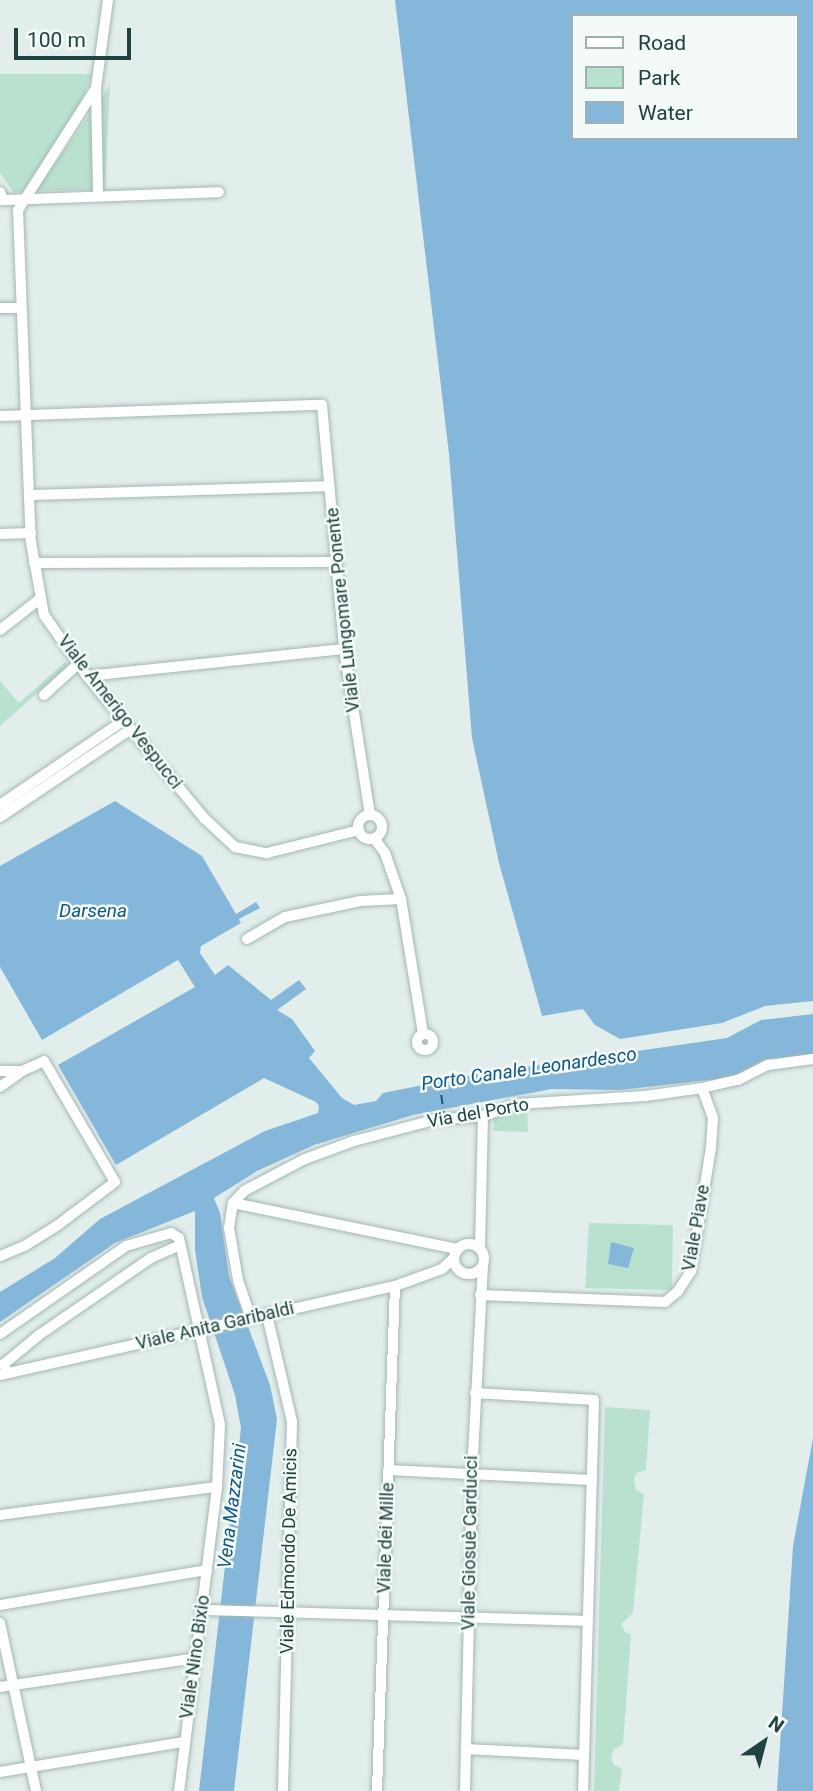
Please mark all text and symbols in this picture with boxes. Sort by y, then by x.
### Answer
scale bar [18,14,135,58]
legend [572,14,799,140]
text: 100 m [27,28,86,52]
text: Road [638,31,686,55]
text: Park [638,66,680,90]
text: Water [638,101,693,125]
street label: Viale Lungomare Ponente [322,507,364,713]
street label: Viale Amerigo Vespucci [53,631,187,793]
water label: Darsena [59,900,127,922]
water label: Porto Canale Leonardesco [420,1043,638,1095]
street label: Via del Porto [426,1093,530,1133]
street label: Viale Piave [678,1183,714,1273]
street label: Viale Anita Garibaldi [134,1297,296,1355]
water label: Vena Mazzarini [213,1442,251,1570]
street label: Viale Edmondo De Amicis [276,1448,302,1654]
street label: Viale Giosuè Carducci [458,1455,482,1631]
street label: Viale dei Mille [373,1482,399,1594]
street label: Viale Nino Bixio [176,1594,214,1720]
north arrow [729,1707,799,1777]
text: N [764,1711,788,1738]

